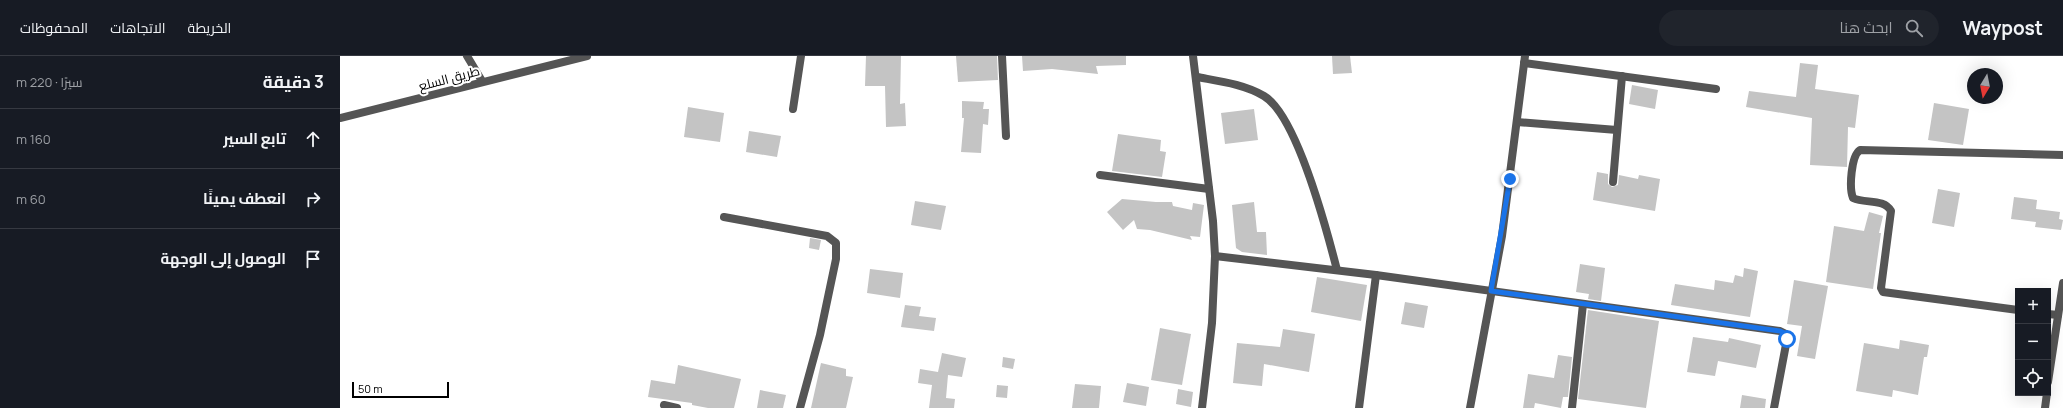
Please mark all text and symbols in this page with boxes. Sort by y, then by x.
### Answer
search box [1659,10,1939,46]
text: Waypost [1963,15,2043,41]
text: ابحث هنا [1839,17,1893,38]
icon: search [1903,17,1925,39]
text: المحفوظات [20,18,88,37]
text: الاتجاهات [110,18,166,37]
text: الخريطة [188,18,231,37]
street label: طريق السلع [416,61,482,95]
north arrow [1967,68,2003,104]
text: 3 دقيقة [263,70,324,93]
text: سيرًا · 220 m [16,73,83,91]
text: تابع السير [223,128,286,149]
icon: ahead [302,128,324,150]
text: 160 m [16,130,51,148]
route end [1501,170,1519,188]
text: انعطف يمينًا [203,188,286,209]
icon: right [302,188,324,210]
text: 60 m [16,190,46,208]
text: الوصول إلى الوجهة [160,248,286,269]
icon: arrive [302,248,324,270]
map controls [2015,288,2051,396]
button: + [2015,288,2051,324]
button: − [2015,324,2051,360]
route start [1778,330,1796,348]
button: locate [2015,360,2051,396]
scale bar [352,380,449,399]
text: 50 m [358,381,383,396]

